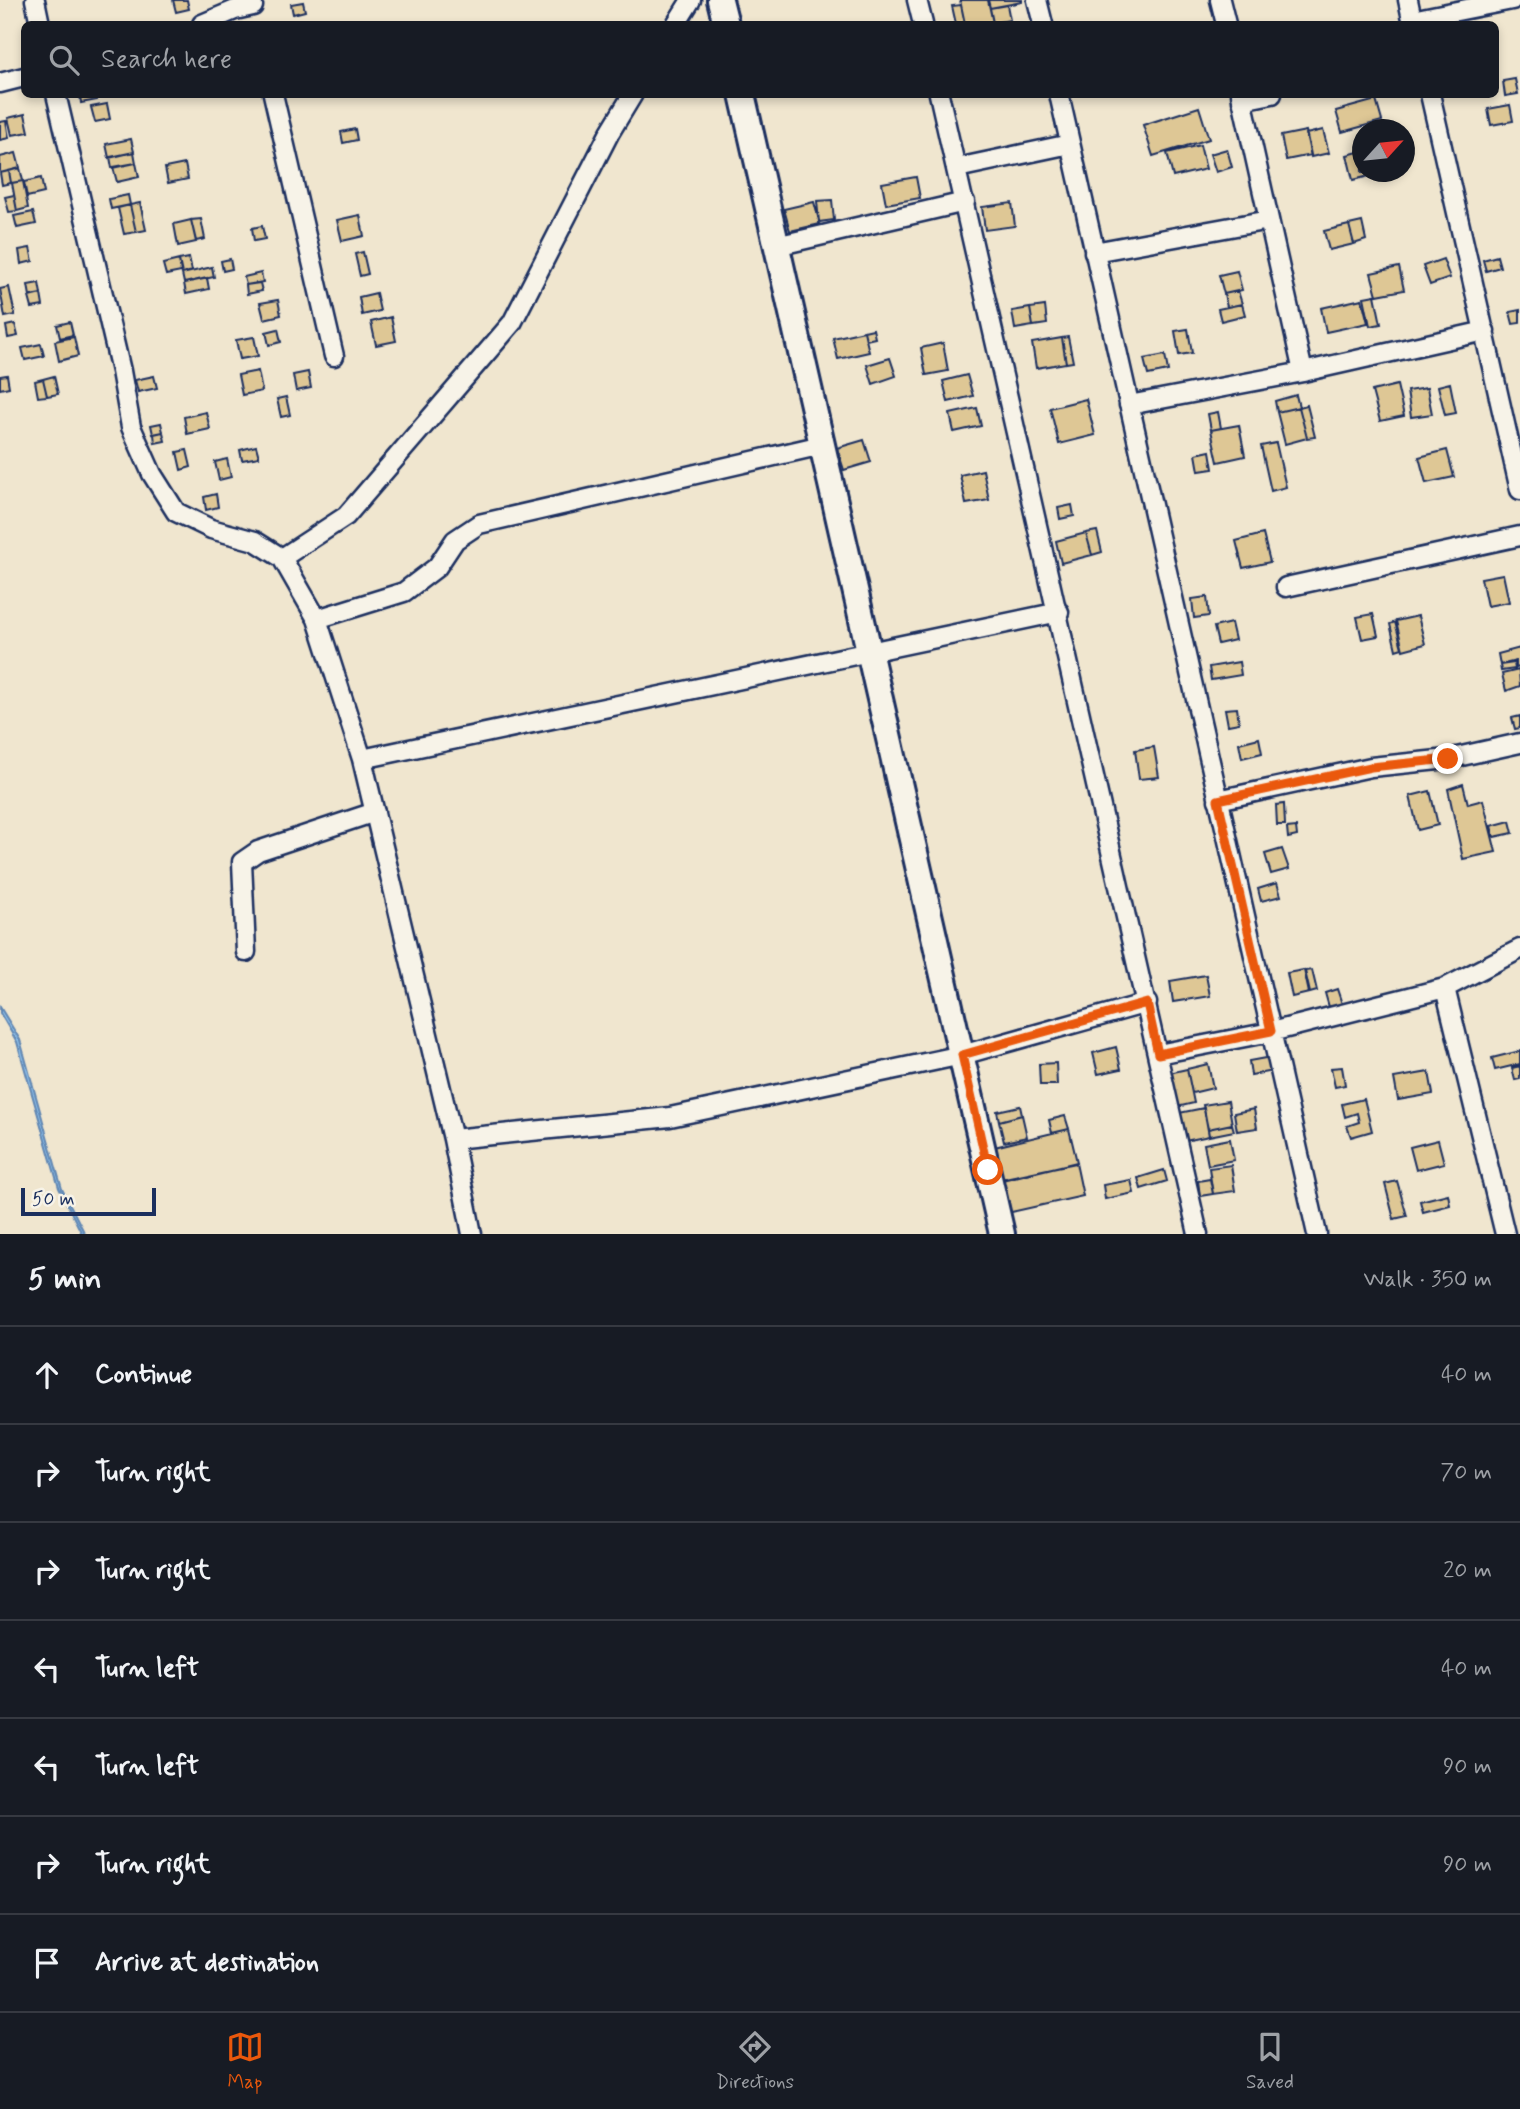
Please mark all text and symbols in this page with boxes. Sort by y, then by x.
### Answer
search box [21,21,1499,98]
icon: search [45,41,83,79]
text: Search here [101,43,232,77]
north arrow [1352,119,1415,182]
route end [1432,743,1463,774]
route start [972,1154,1003,1185]
scale bar [21,1185,156,1217]
text: 50 m [32,1187,75,1212]
text: 5 min [28,1260,102,1299]
text: Walk · 350 m [1364,1265,1492,1295]
icon: ahead [28,1356,66,1394]
text: Continue [95,1358,192,1392]
text: 40 m [1441,1360,1492,1390]
icon: right [28,1454,66,1492]
text: Turn right [95,1456,211,1490]
text: 70 m [1440,1458,1492,1488]
icon: right [28,1552,66,1590]
text: Turn right [95,1554,211,1588]
text: 20 m [1443,1556,1492,1586]
icon: left [28,1650,66,1688]
text: Turn left [95,1652,199,1686]
text: 40 m [1441,1654,1492,1684]
icon: left [28,1748,66,1786]
text: Turn left [95,1750,199,1784]
text: 90 m [1443,1752,1492,1782]
icon: right [28,1846,66,1884]
text: Turn right [95,1848,211,1882]
text: 90 m [1443,1850,1492,1880]
icon: arrive [28,1944,66,1982]
text: Arrive at destination [95,1946,319,1980]
tab: Map [226,2028,264,2095]
tab: Directions [716,2028,794,2095]
tab: Saved [1246,2028,1294,2095]

